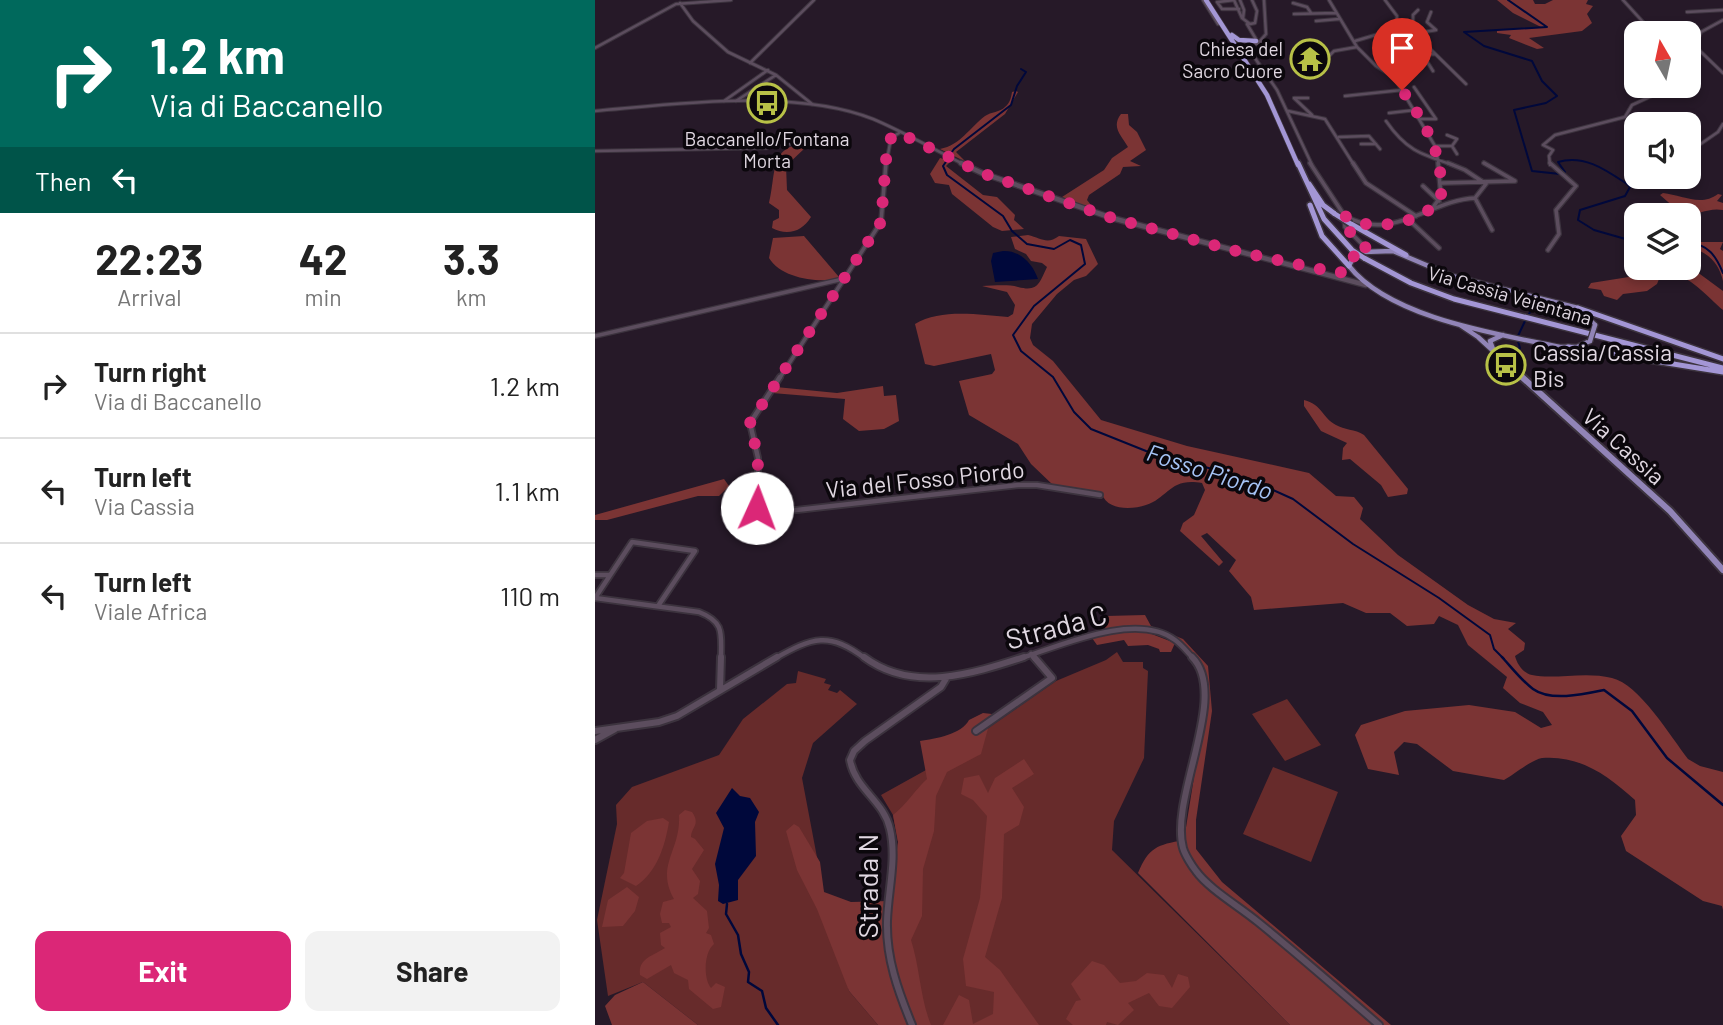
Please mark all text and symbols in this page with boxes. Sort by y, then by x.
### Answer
pin [1372,18,1432,90]
north arrow [1624,21,1701,98]
map controls [1624,21,1701,280]
text: 1.2 km [150,25,285,84]
icon: right [35,28,126,119]
icon: arrive [1383,29,1421,67]
place label: Chiesa del Sacro Cuore [1182,37,1283,82]
temple icon: Chiesa del Sacro Cuore [1289,38,1331,80]
bus stop icon: Baccanello/Fontana Morta [746,82,788,124]
text: Via di Baccanello [150,85,384,123]
button: sound [1624,112,1701,189]
place label: Baccanello/Fontana Morta [685,127,850,172]
icon: left [106,161,144,199]
text: Then [35,165,92,196]
button: layers [1624,203,1701,280]
text: 22:23 [95,233,203,283]
text: 42 [299,233,348,283]
text: 3.3 [443,233,500,283]
street label: Via Cassia Veientana [1426,261,1594,329]
text: Arrival [117,283,181,311]
text: min [304,283,342,311]
text: km [456,283,487,311]
place label: Cassia/Cassia Bis [1533,338,1672,392]
bus stop icon: Cassia/Cassia Bis [1485,344,1527,386]
text: Turn right [94,356,207,387]
icon: right [35,367,73,405]
text: 1.2 km [490,370,560,401]
text: Via di Baccanello [94,387,262,415]
street label: Via Cassia [1577,402,1671,490]
water label: Fosso Piordo [1143,437,1277,505]
street label: Via del Fosso Piordo [824,455,1026,503]
text: Turn left [94,461,192,492]
position arrow [720,471,794,545]
icon: left [35,472,73,510]
text: 1.1 km [495,475,560,506]
text: Via Cassia [94,492,195,520]
text: Turn left [94,566,192,597]
icon: left [35,577,73,615]
text: 110 m [500,580,560,611]
street label: Strada C [1002,596,1110,656]
text: Viale Africa [94,597,207,625]
street label: Strada N [850,833,884,939]
button: Exit [35,931,291,1011]
button: Share [305,931,560,1011]

